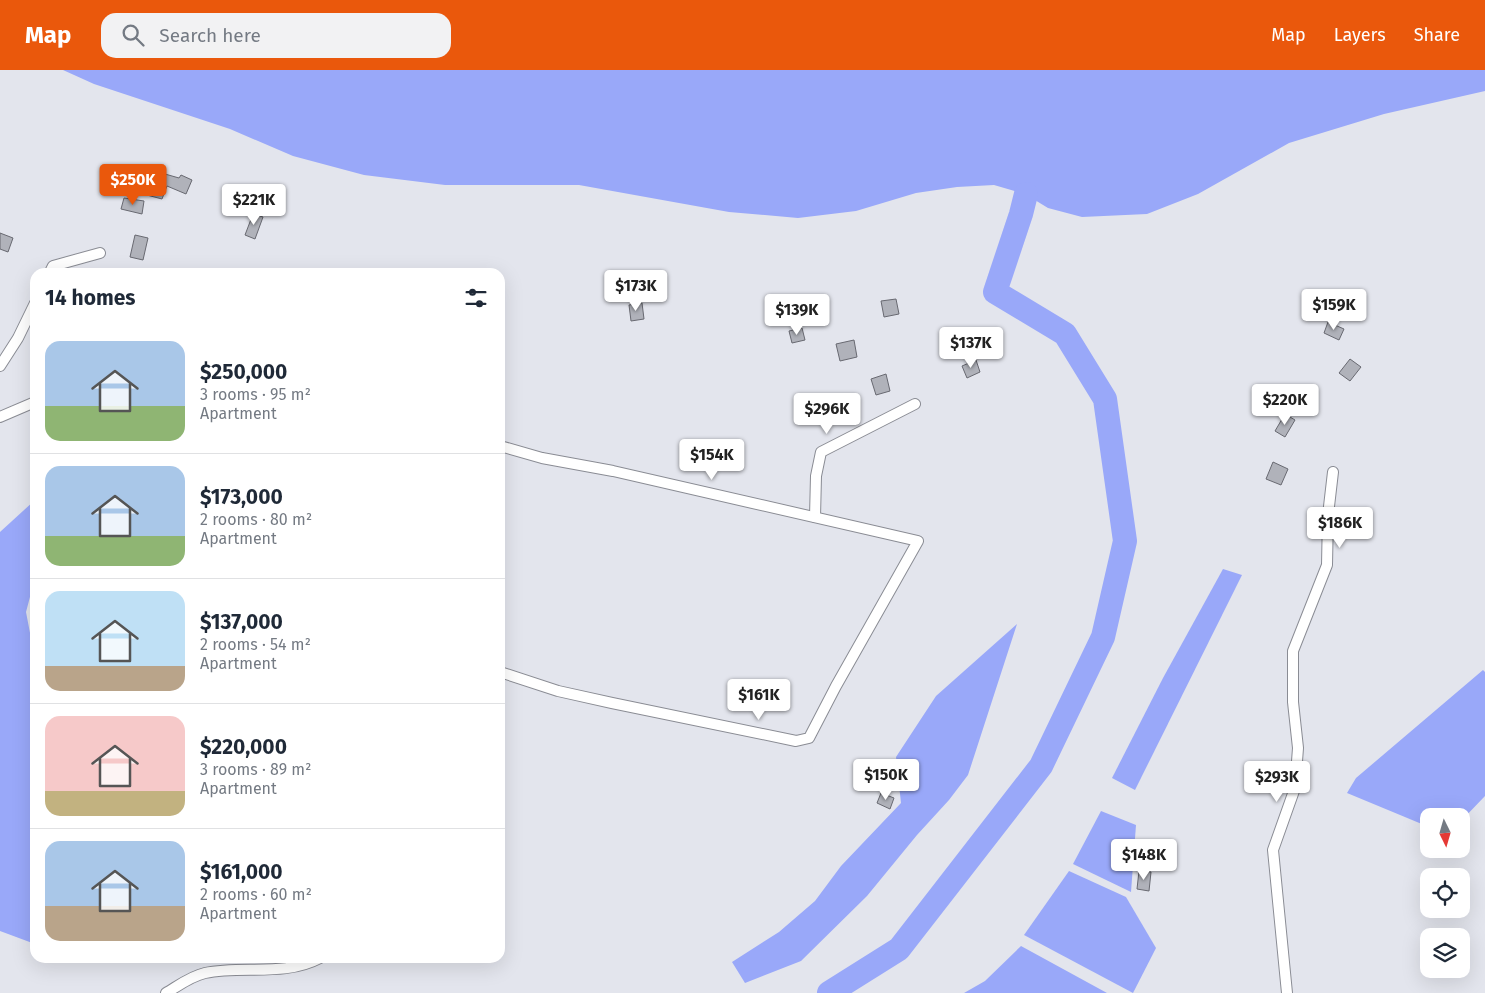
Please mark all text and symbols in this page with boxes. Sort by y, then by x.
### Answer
search box [101,13,451,58]
text: Map [25,21,71,49]
icon: search [119,21,147,49]
text: Search here [159,24,261,47]
text: Map [1271,24,1306,46]
text: Layers [1334,24,1386,46]
text: Share [1414,24,1460,46]
pin: $250K [98,164,168,206]
text: $250K [111,170,155,189]
pin: $221K [219,184,289,226]
text: $221K [233,190,275,209]
pin: $173K [601,270,671,312]
text: $173K [615,276,657,295]
icon: filters [462,284,490,312]
text: 14 homes [45,285,135,311]
pin: $159K [1299,288,1369,331]
pin: $139K [762,294,832,336]
text: $159K [1312,295,1356,314]
text: $139K [776,300,818,319]
pin: $137K [936,326,1006,369]
text: $137K [950,333,992,352]
text: $250,000 [200,359,287,385]
icon: home [85,361,145,421]
pin: $220K [1250,384,1320,426]
text: 3 rooms · 95 m² [200,385,311,404]
text: $220K [1263,390,1307,409]
pin: $296K [792,392,862,435]
text: $296K [805,399,849,418]
text: Apartment [200,404,277,423]
pin: $154K [677,438,747,481]
text: $154K [690,445,734,464]
text: $173,000 [200,484,283,510]
icon: home [85,486,145,546]
pin: $186K [1305,506,1375,549]
text: 2 rooms · 80 m² [200,510,312,529]
text: $186K [1318,513,1362,532]
text: Apartment [200,529,277,548]
text: $137,000 [200,609,283,635]
icon: home [85,611,145,671]
text: 2 rooms · 54 m² [200,635,311,654]
text: Apartment [200,654,277,673]
pin: $161K [724,678,794,721]
text: $161K [738,685,780,704]
text: $220,000 [200,734,287,760]
icon: home [85,736,145,796]
pin: $150K [851,758,921,801]
text: 3 rooms · 89 m² [200,760,311,779]
pin: $293K [1242,760,1312,803]
text: $150K [864,765,908,784]
text: $293K [1255,767,1299,786]
text: Apartment [200,779,277,798]
north arrow [1420,808,1470,858]
map controls [1420,808,1470,978]
pin: $148K [1109,838,1179,881]
text: $148K [1122,845,1166,864]
text: $161,000 [200,859,283,885]
icon: home [85,861,145,921]
button: locate [1420,868,1470,918]
text: 2 rooms · 60 m² [200,885,312,904]
text: Apartment [200,904,277,923]
button: layers [1420,928,1470,978]

